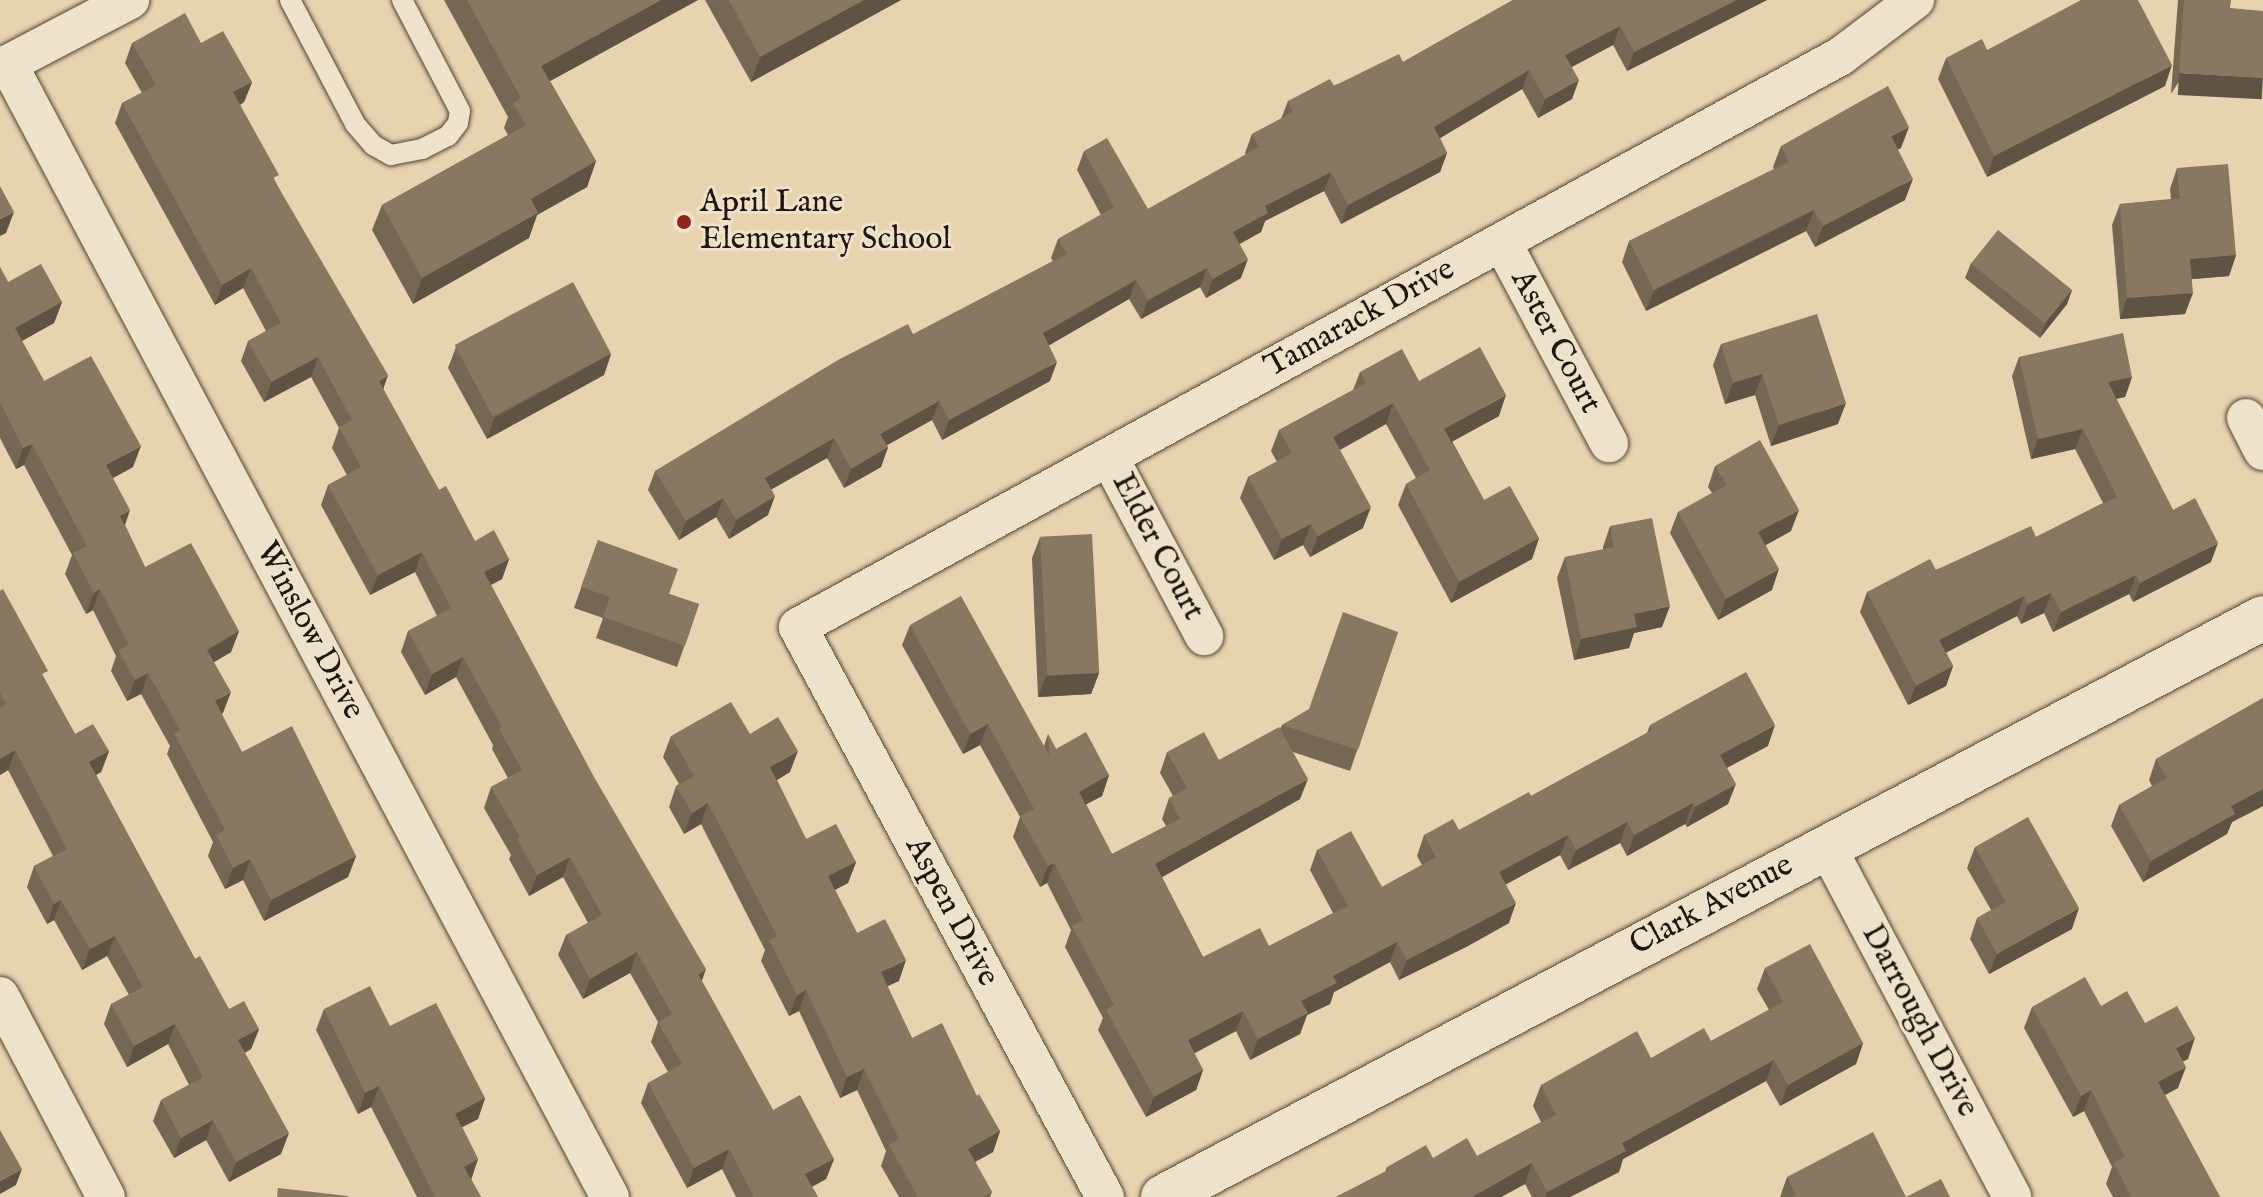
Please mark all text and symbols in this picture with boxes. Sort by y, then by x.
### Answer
place label: April Lane Elementary School [700,185,951,260]
marker: April Lane Elementary School [675,213,693,231]
street label: Tamarack Drive [1258,251,1462,387]
street label: Aster Court [1501,264,1609,420]
street label: Elder Court [1102,467,1212,627]
street label: Winslow Drive [246,536,372,726]
street label: Aspen Drive [896,831,1006,993]
street label: Clark Avenue [1624,847,1800,965]
street label: Darrough Drive [1852,918,1986,1124]

